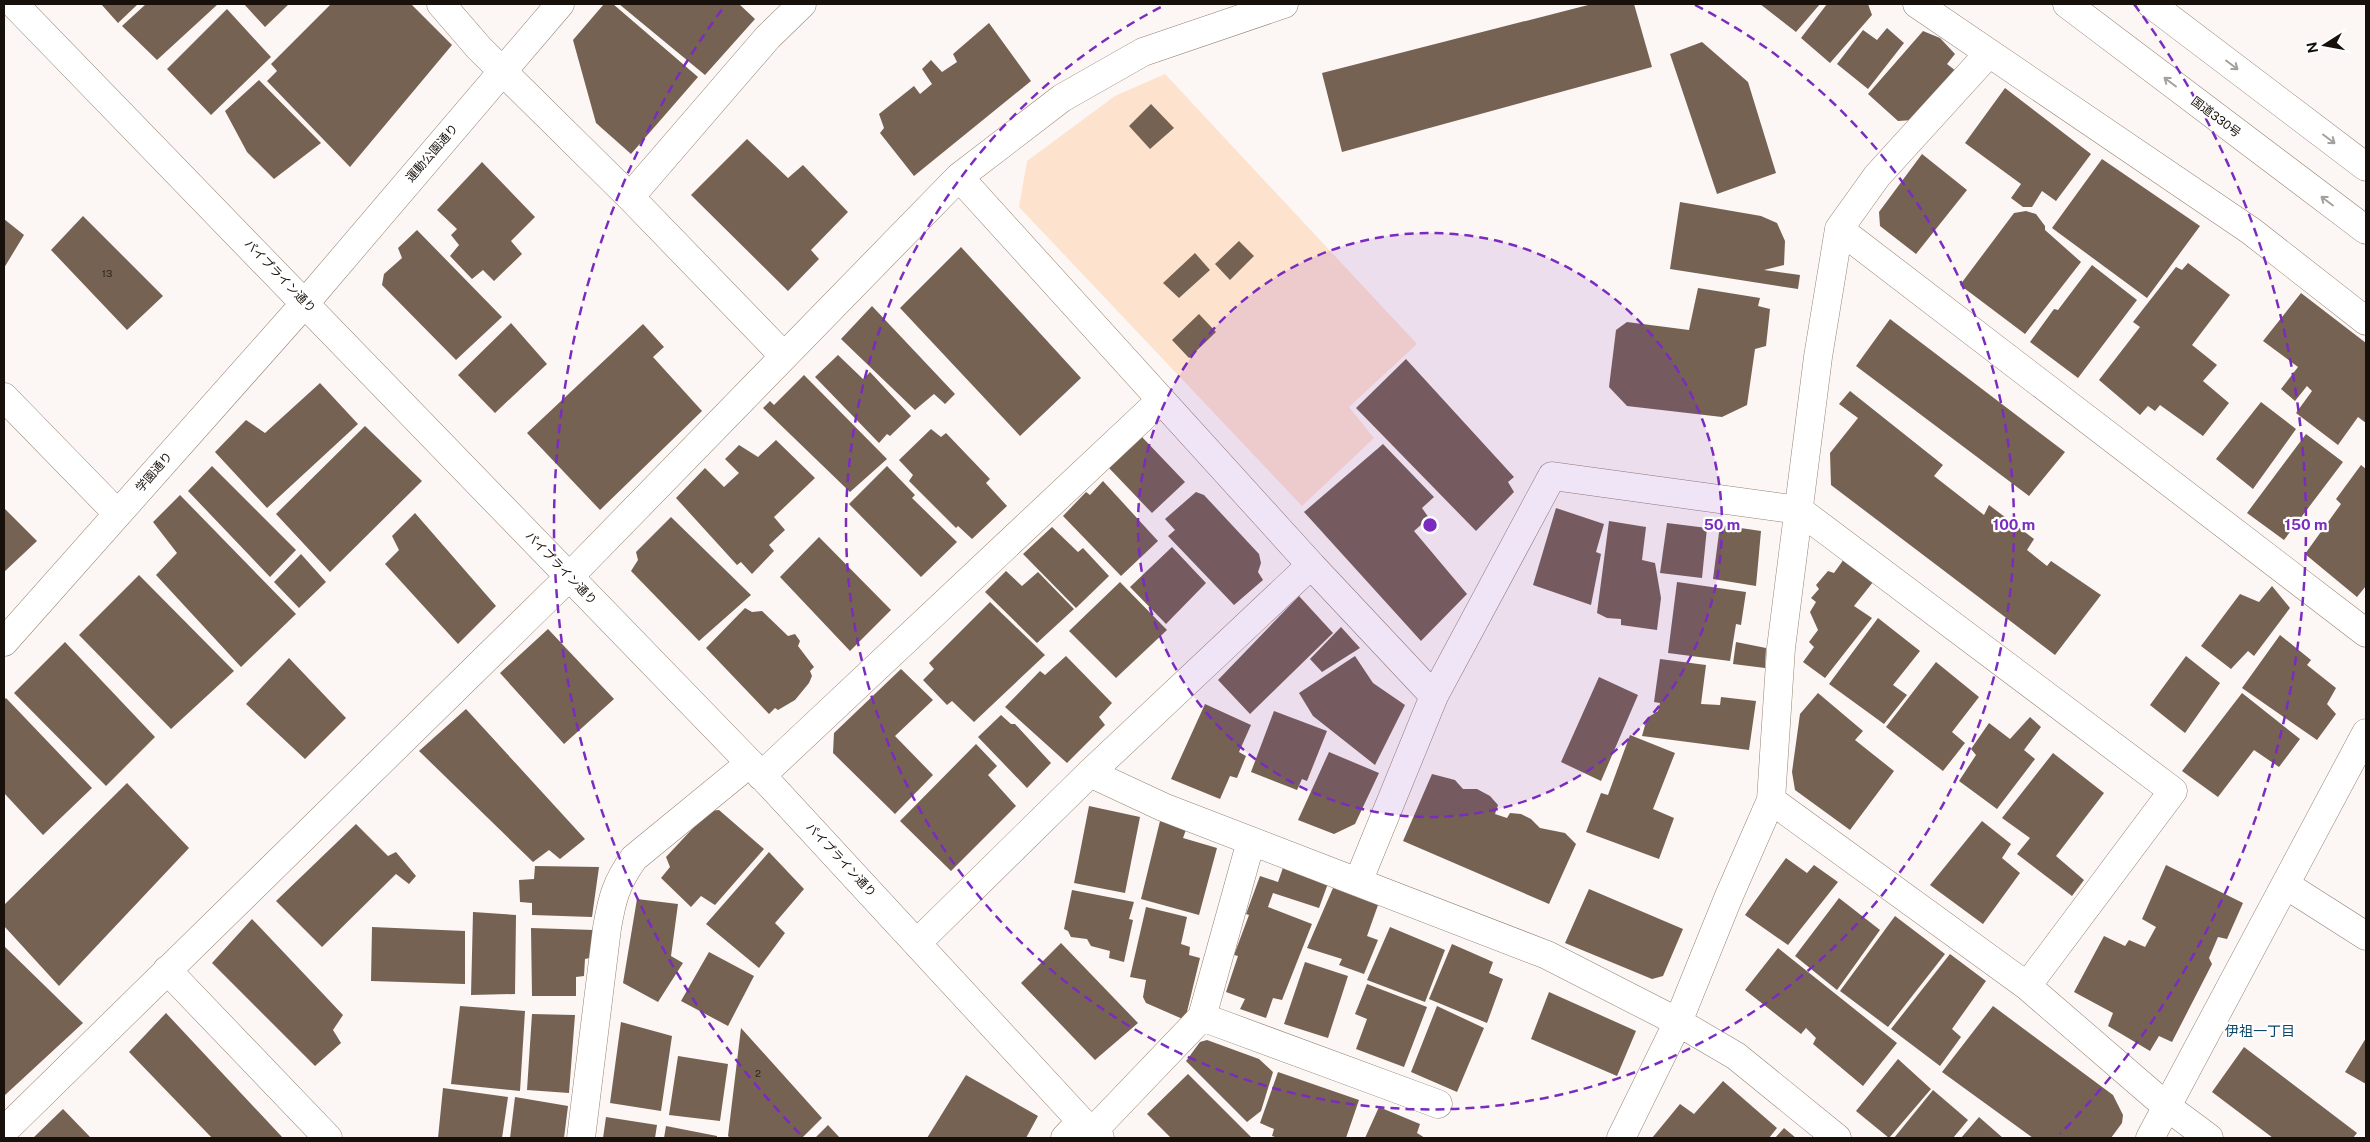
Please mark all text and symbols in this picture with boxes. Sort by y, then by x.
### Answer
north arrow [2300,20,2350,70]
text: N [2303,41,2321,54]
one-way arrow [2225,60,2239,70]
one-way arrow [2164,76,2177,87]
street label: 国道330号 [2189,94,2243,140]
street label: 運動公園通り [403,121,461,185]
one-way arrow [2322,133,2335,144]
one-way arrow [2321,195,2334,206]
street label: パイプライン通り [242,237,318,315]
house number: 13 [102,267,112,279]
street label: 学園通り [133,449,175,495]
centre of rings [1421,516,1439,534]
text: 50 m [1704,516,1740,533]
text: 100 m [1993,516,2035,533]
text: 150 m [2284,516,2328,533]
street label: パイプライン通り [523,529,599,607]
street label: パイプライン通り [803,820,879,900]
district label: 伊祖一丁目 [2225,1023,2295,1039]
house number: 2 [755,1067,761,1079]

